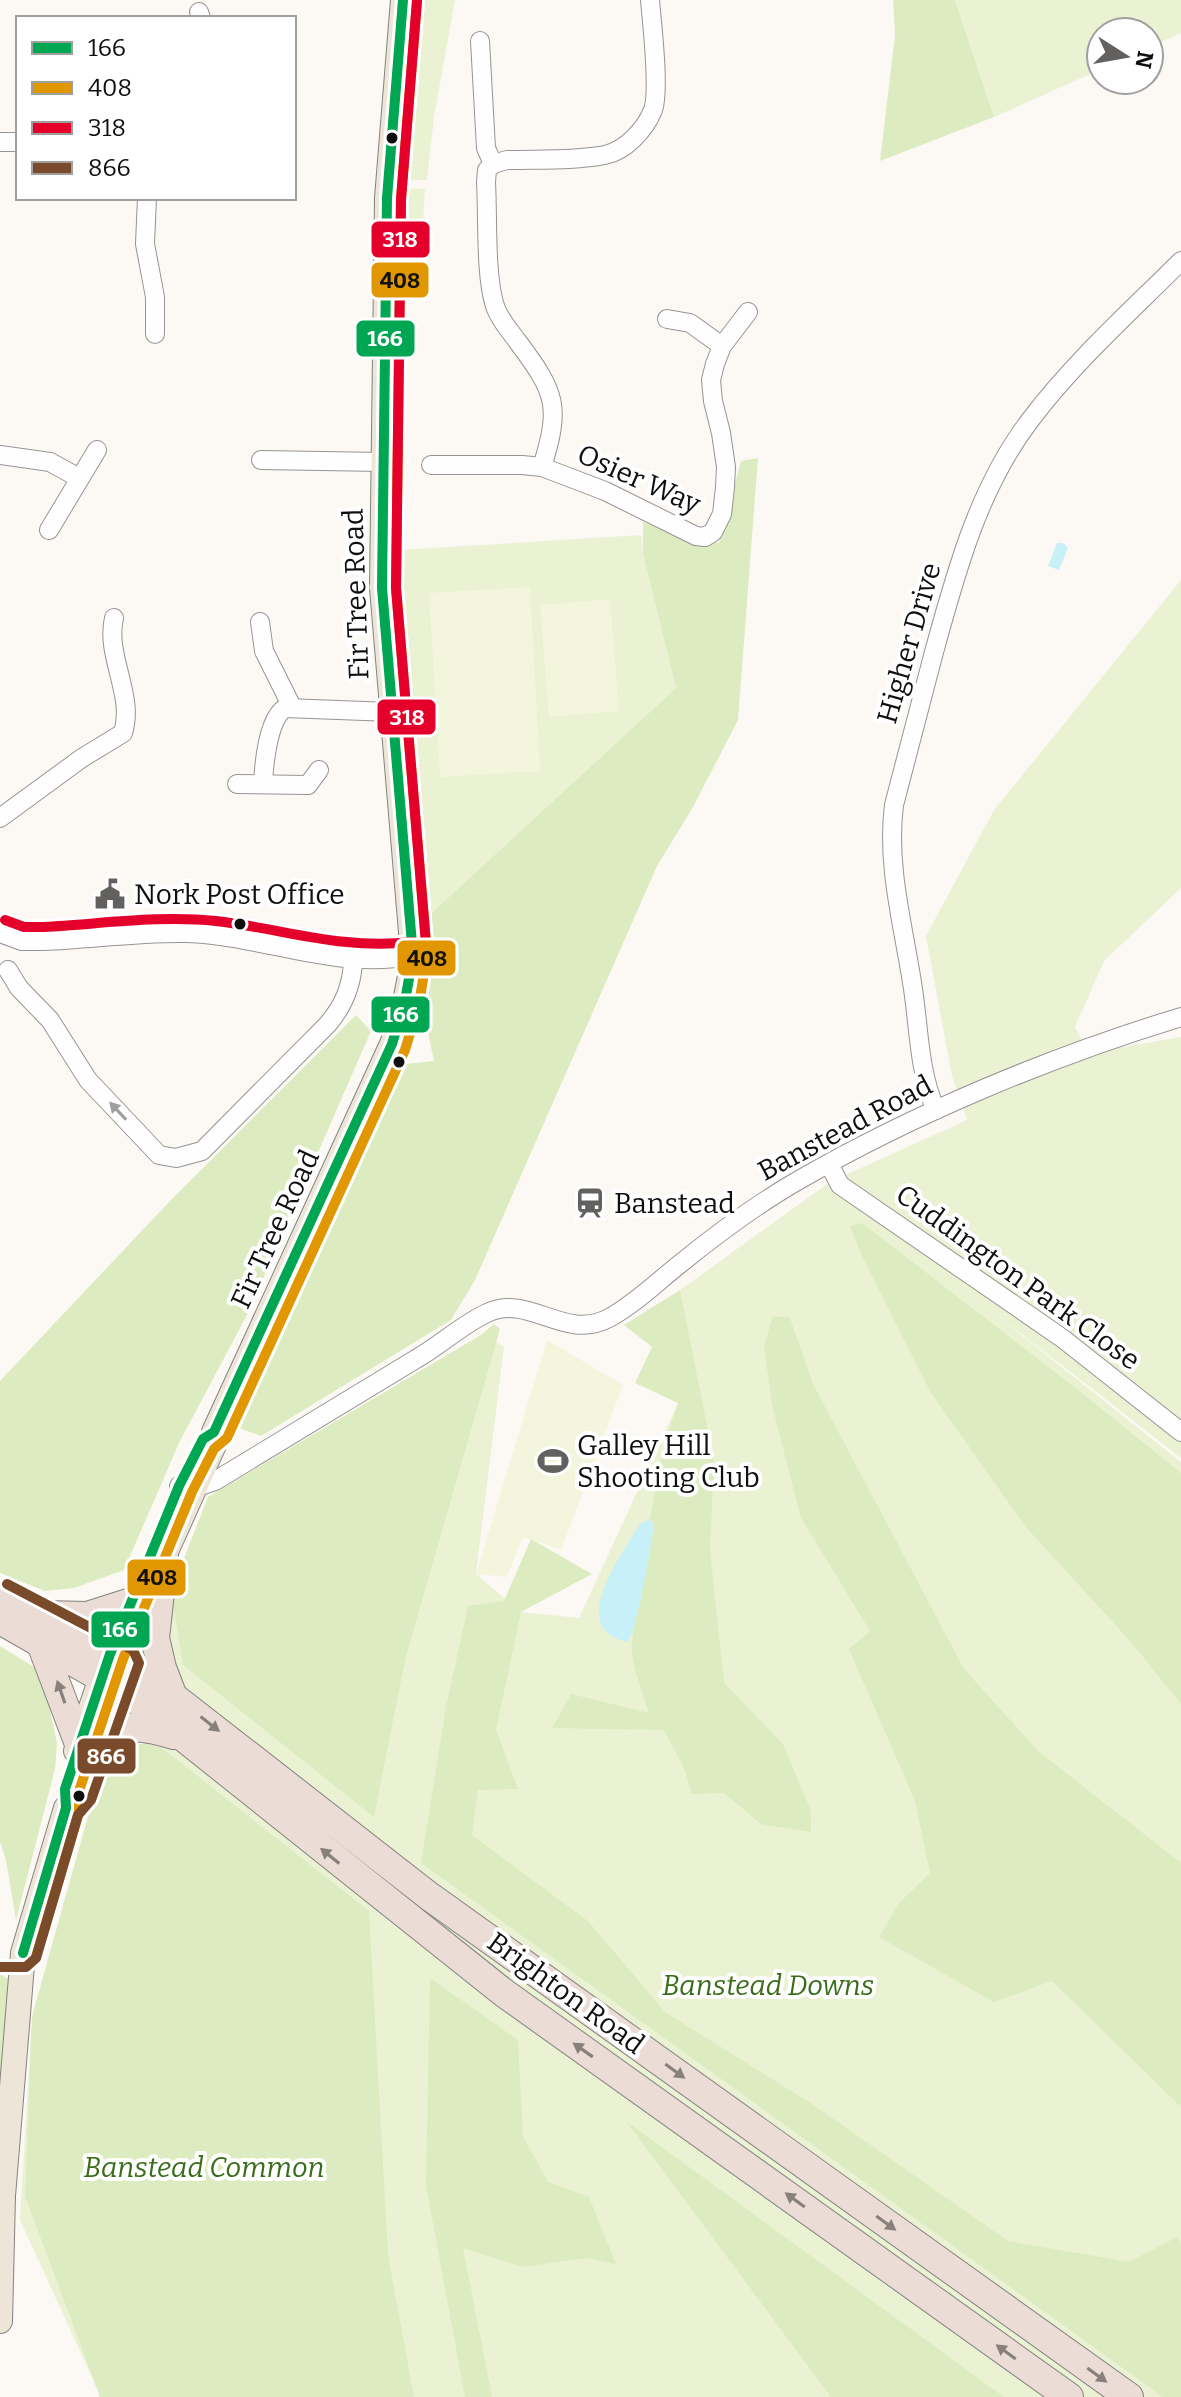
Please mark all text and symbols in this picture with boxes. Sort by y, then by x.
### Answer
legend [16,16,296,200]
north arrow [1085,16,1165,96]
text: 166 [88,34,126,62]
text: N [1129,49,1159,71]
text: 408 [88,74,132,102]
text: 318 [88,114,126,142]
unlabelled marker [384,130,400,146]
text: 866 [88,154,131,182]
line badge: 318 [370,220,431,259]
text: 318 [382,226,418,253]
line badge: 408 [370,261,430,299]
text: 408 [380,267,420,294]
line badge: 166 [355,319,416,358]
text: 166 [367,325,403,352]
street label: Osier Way [572,437,706,521]
street label: Fir Tree Road [337,508,375,680]
street label: Higher Drive [870,559,948,727]
line badge: 318 [376,698,437,736]
text: 318 [389,704,425,731]
public building icon: Nork Post Office [93,877,127,911]
place label: Nork Post Office [134,878,345,911]
unlabelled marker [232,916,248,932]
line badge: 408 [396,939,457,977]
text: 408 [407,945,447,972]
line badge: 166 [370,995,431,1034]
text: 166 [383,1001,419,1028]
unlabelled marker [391,1054,407,1070]
street label: Banstead Road [752,1068,938,1188]
one-way arrow [109,1101,127,1120]
street label: Fir Tree Road [224,1144,326,1314]
street label: Cuddington Park Close [890,1177,1146,1377]
station icon: Banstead [573,1186,607,1220]
place label: Banstead [614,1187,735,1220]
place label: Galley Hill Shooting Club [577,1429,760,1494]
sports icon: Galley Hill Shooting Club [536,1444,570,1478]
line badge: 408 [126,1558,187,1597]
text: 408 [137,1564,177,1591]
line badge: 166 [90,1610,151,1649]
text: 166 [102,1616,138,1643]
one-way arrow [54,1680,66,1704]
one-way arrow [200,1716,220,1732]
line badge: 866 [76,1737,137,1775]
text: 866 [86,1743,126,1770]
unlabelled marker [71,1788,87,1804]
one-way arrow [320,1848,340,1865]
street label: Brighton Road [481,1925,651,2061]
park label: Banstead Downs [662,1969,874,2002]
one-way arrow [572,2043,593,2058]
one-way arrow [665,2063,685,2079]
park label: Banstead Common [84,2151,324,2184]
one-way arrow [784,2193,805,2208]
one-way arrow [876,2215,897,2230]
one-way arrow [996,2344,1016,2360]
one-way arrow [1087,2366,1108,2382]

